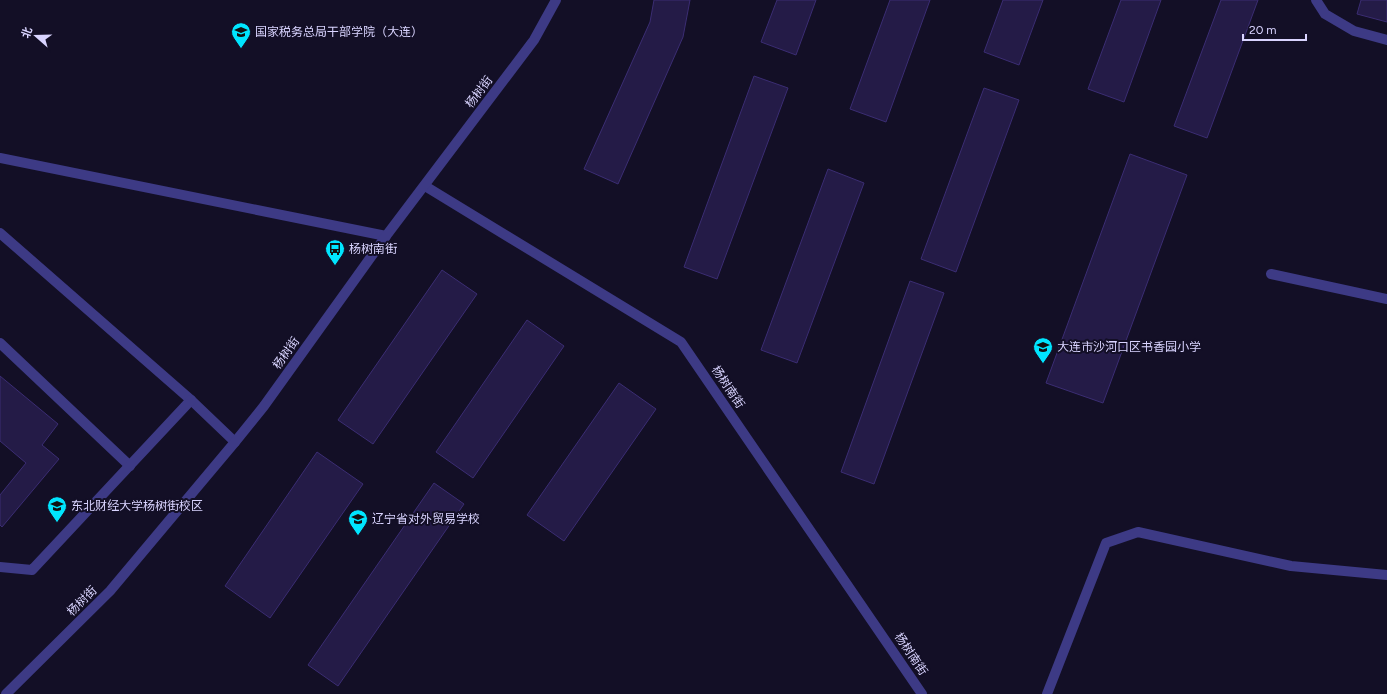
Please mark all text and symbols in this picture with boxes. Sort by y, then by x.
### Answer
north arrow [16,16,56,56]
scale bar [1243,16,1306,42]
school or university icon: 国家税务总局干部学院（大连） [230,21,252,49]
text: 20 m [1249,23,1277,37]
text: 北 [19,25,35,40]
place label: 国家税务总局干部学院（大连） [255,25,423,39]
street label: 杨树街 [463,73,495,111]
bus stop icon: 杨树南街 [324,238,346,266]
place label: 杨树南街 [349,242,397,256]
street label: 杨树街 [270,334,302,372]
school or university icon: 大连市沙河口区书香园小学 [1032,336,1054,364]
place label: 大连市沙河口区书香园小学 [1057,340,1201,354]
street label: 杨树南街 [709,363,747,411]
school or university icon: 东北财经大学杨树街校区 [46,495,68,523]
place label: 东北财经大学杨树街校区 [71,499,203,513]
school or university icon: 辽宁省对外贸易学校 [347,508,369,536]
place label: 辽宁省对外贸易学校 [372,512,480,526]
street label: 杨树街 [64,583,100,619]
street label: 杨树南街 [892,630,930,678]

